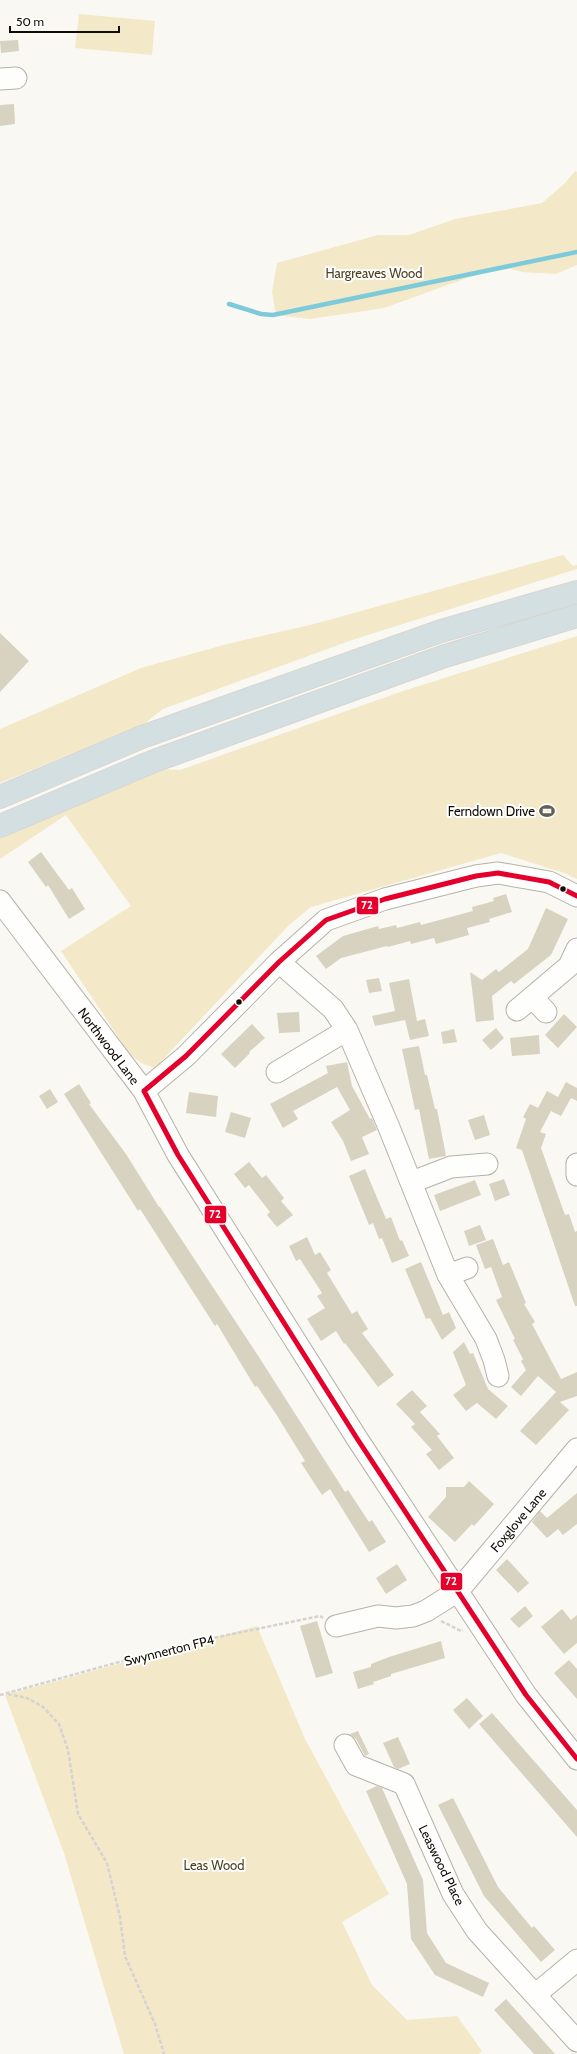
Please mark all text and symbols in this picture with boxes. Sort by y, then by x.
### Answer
scale bar [10,8,119,34]
text: 50 m [16,14,44,29]
park label: Hargreaves Wood [326,265,422,281]
sports icon: Ferndown Drive [538,802,556,820]
place label: Ferndown Drive [448,803,535,819]
unlabelled marker [558,884,568,894]
line badge: 72 [356,896,379,915]
text: 72 [361,898,373,912]
unlabelled marker [234,997,244,1007]
street label: Northwood Lane [75,1004,143,1088]
line badge: 72 [204,1205,227,1224]
text: 72 [209,1207,221,1221]
street label: Foxglove Lane [487,1485,549,1555]
line badge: 72 [440,1572,463,1591]
text: 72 [445,1574,457,1588]
street label: Swynnerton FP4 [122,1631,216,1669]
street label: Leaswood Place [416,1822,469,1908]
park label: Leas Wood [184,1857,244,1873]

